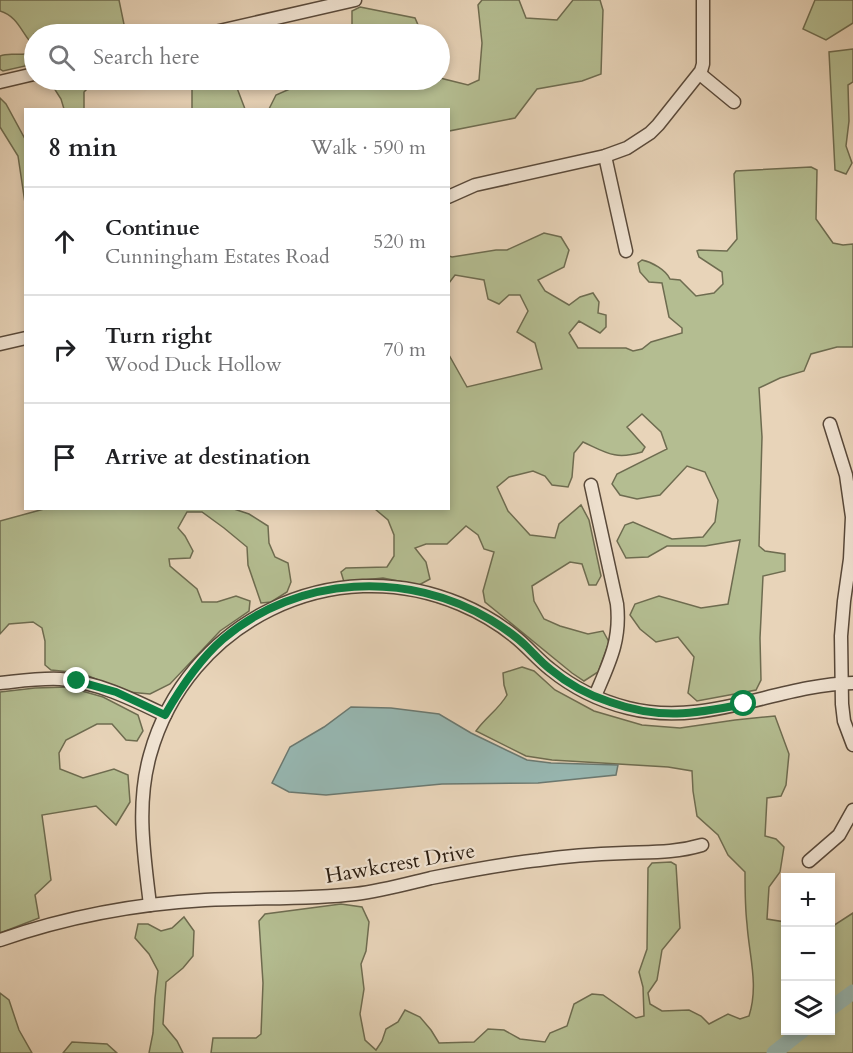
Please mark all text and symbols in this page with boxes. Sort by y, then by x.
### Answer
search box [24,24,450,90]
icon: search [45,41,78,74]
text: Search here [93,42,200,72]
text: 8 min [48,130,117,165]
text: Walk · 590 m [311,134,426,161]
text: Continue [105,213,200,243]
icon: ahead [48,225,81,258]
text: 520 m [373,228,426,255]
text: Cunningham Estates Road [105,243,330,270]
text: Turn right [105,321,212,351]
icon: right [48,333,81,366]
text: 70 m [383,336,426,363]
text: Wood Duck Hollow [105,351,282,378]
icon: arrive [48,441,81,474]
text: Arrive at destination [105,442,310,472]
route end [63,667,89,693]
route start [730,690,756,716]
street label: Hawkcrest Drive [323,836,477,891]
map controls [781,873,835,1035]
button: + [781,873,835,927]
button: − [781,927,835,981]
button: layers [781,981,835,1035]

